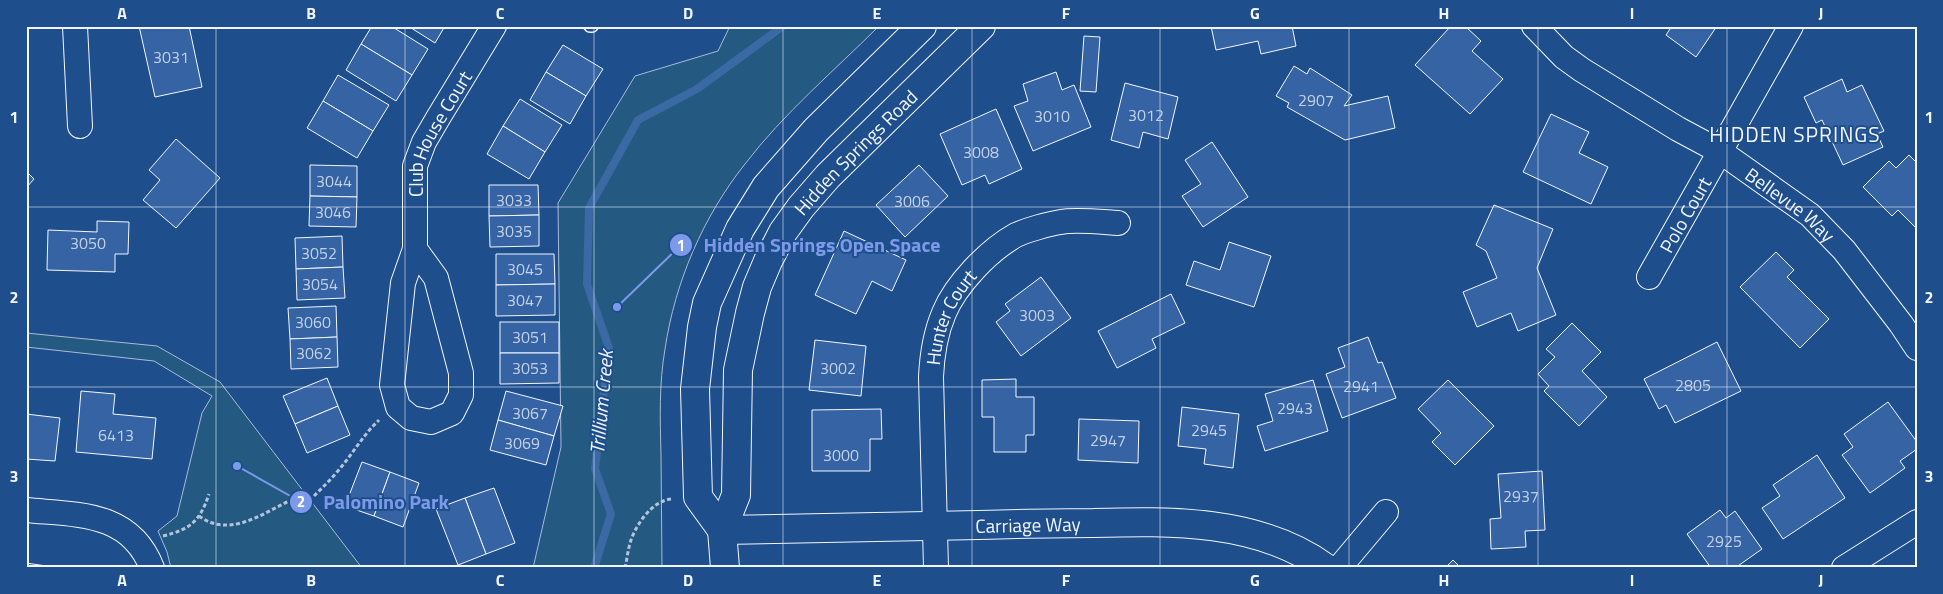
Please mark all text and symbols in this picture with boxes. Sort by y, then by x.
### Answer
text: A [117,1,127,25]
text: B [306,1,316,25]
text: C [496,1,505,25]
text: D [683,1,693,25]
text: E [873,1,882,25]
text: F [1062,1,1071,25]
text: G [1250,1,1260,25]
text: H [1439,1,1449,25]
text: I [1630,1,1634,25]
text: J [1819,1,1823,25]
house number: 3031 [153,45,189,69]
street label: Club House Court [401,64,478,197]
street label: Hidden Springs Road [786,82,923,221]
house number: 2907 [1298,88,1334,112]
house number: 3012 [1128,103,1164,127]
house number: 3010 [1034,104,1070,128]
text: 1 [10,105,18,129]
text: 1 [1925,105,1933,129]
district label: HIDDEN SPRINGS [1709,118,1881,150]
house number: 3008 [963,140,999,164]
street label: Bellevue Way [1740,159,1843,248]
house number: 3044 [316,169,352,193]
street label: Polo Court [1651,171,1718,258]
house number: 3033 [496,188,532,212]
house number: 3006 [894,189,930,213]
house number: 3046 [315,200,351,224]
house number: 3035 [496,219,532,243]
callout: Hidden Springs Open Space [669,228,951,263]
text: Hidden Springs Open Space [704,229,940,260]
house number: 3050 [70,231,106,255]
text: 1 [677,234,685,257]
house number: 3052 [301,241,337,265]
house number: 3045 [507,257,543,281]
street label: Hunter Court [917,262,983,367]
house number: 3054 [302,272,338,296]
text: 2 [10,285,18,309]
text: 2 [1925,285,1933,309]
house number: 3047 [507,288,543,312]
house number: 3003 [1019,303,1055,327]
house number: 3060 [295,310,331,334]
house number: 3051 [512,325,548,349]
house number: 3062 [296,341,332,365]
water label: Trillium Creek [581,346,621,455]
house number: 3053 [512,356,548,380]
house number: 3002 [820,356,856,380]
house number: 2805 [1675,373,1711,397]
house number: 2941 [1343,374,1379,398]
house number: 2943 [1277,396,1313,420]
house number: 3067 [512,401,548,425]
house number: 2945 [1191,418,1227,442]
house number: 6413 [98,423,134,447]
house number: 2947 [1090,428,1126,452]
house number: 3069 [504,431,540,455]
house number: 3000 [823,443,859,467]
text: 3 [10,464,18,488]
text: 3 [1925,464,1933,488]
house number: 2937 [1503,484,1539,508]
callout: Palomino Park [288,485,459,520]
text: Palomino Park [323,486,450,517]
text: 2 [297,490,305,513]
street label: Carriage Way [975,509,1081,540]
house number: 2925 [1706,529,1742,553]
text: A [117,568,127,592]
text: B [306,568,316,592]
text: C [496,568,505,592]
text: D [683,568,693,592]
text: E [873,568,882,592]
text: F [1062,568,1071,592]
text: G [1250,568,1260,592]
text: H [1439,568,1449,592]
text: I [1630,568,1634,592]
text: J [1819,568,1823,592]

